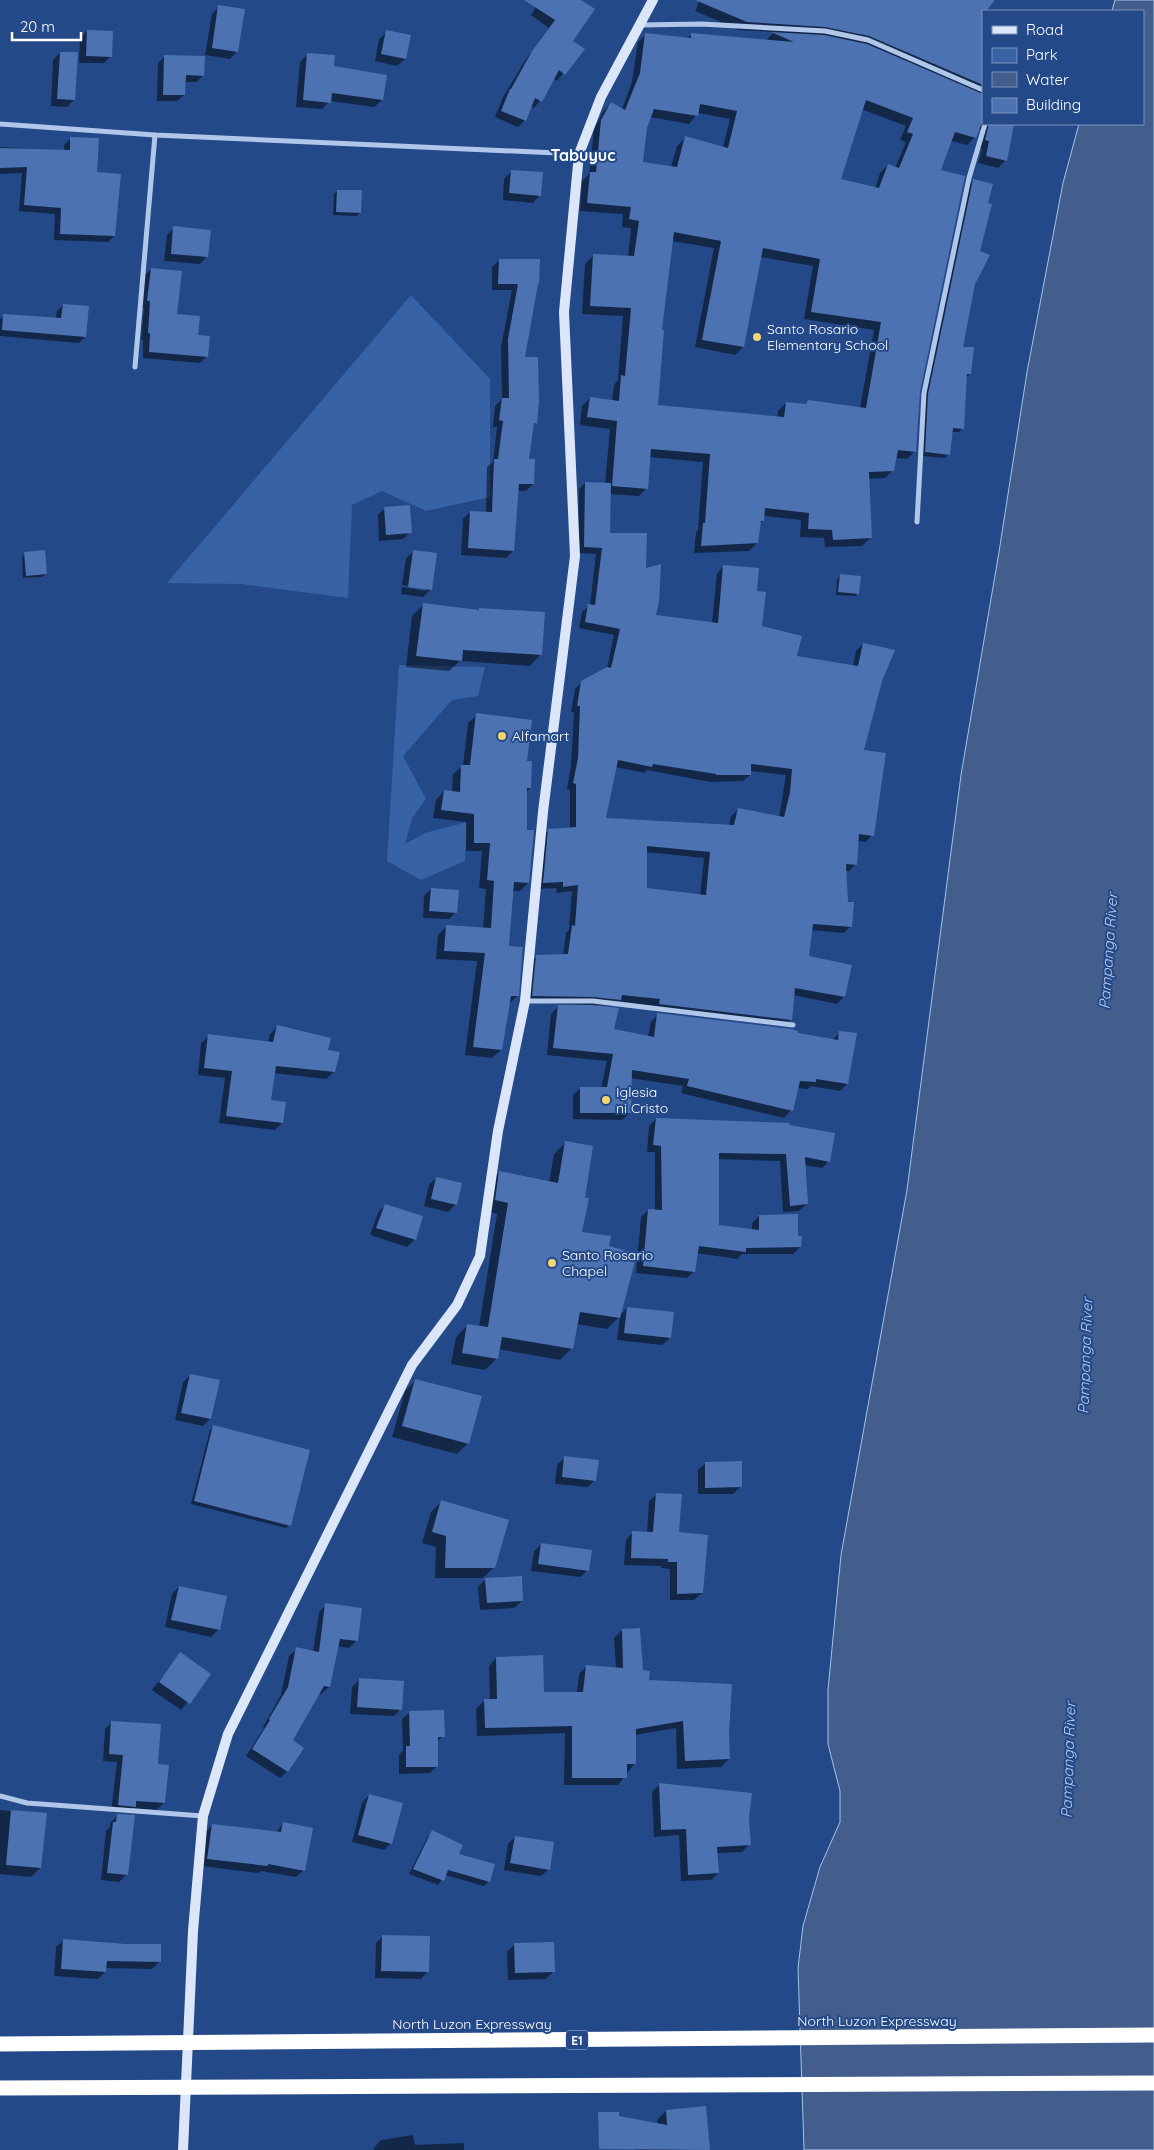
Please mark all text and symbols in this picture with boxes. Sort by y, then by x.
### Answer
scale bar [12,10,81,42]
legend [982,10,1144,125]
text: 20 m [20,17,55,36]
text: Road [1026,20,1063,39]
text: Park [1026,45,1058,64]
text: Water [1026,70,1069,89]
text: Building [1026,95,1081,114]
district label: Tabuyuc [550,145,616,165]
place label: Santo Rosario Elementary School [767,320,888,354]
marker: Santo Rosario Elementary School [751,331,763,343]
place label: Alfamart [512,727,569,745]
marker: Alfamart [496,730,508,742]
water label: Pampanga River [1094,890,1122,1010]
place label: Iglesia ni Cristo [616,1083,668,1117]
marker: Iglesia ni Cristo [600,1094,612,1106]
place label: Santo Rosario Chapel [562,1246,653,1280]
marker: Santo Rosario Chapel [546,1257,558,1269]
water label: Pampanga River [1073,1295,1097,1414]
water label: Pampanga River [1056,1699,1080,1818]
street label: North Luzon Expressway [797,2012,957,2030]
street label: North Luzon Expressway [392,2015,552,2033]
road number: E1 [566,2030,588,2050]

